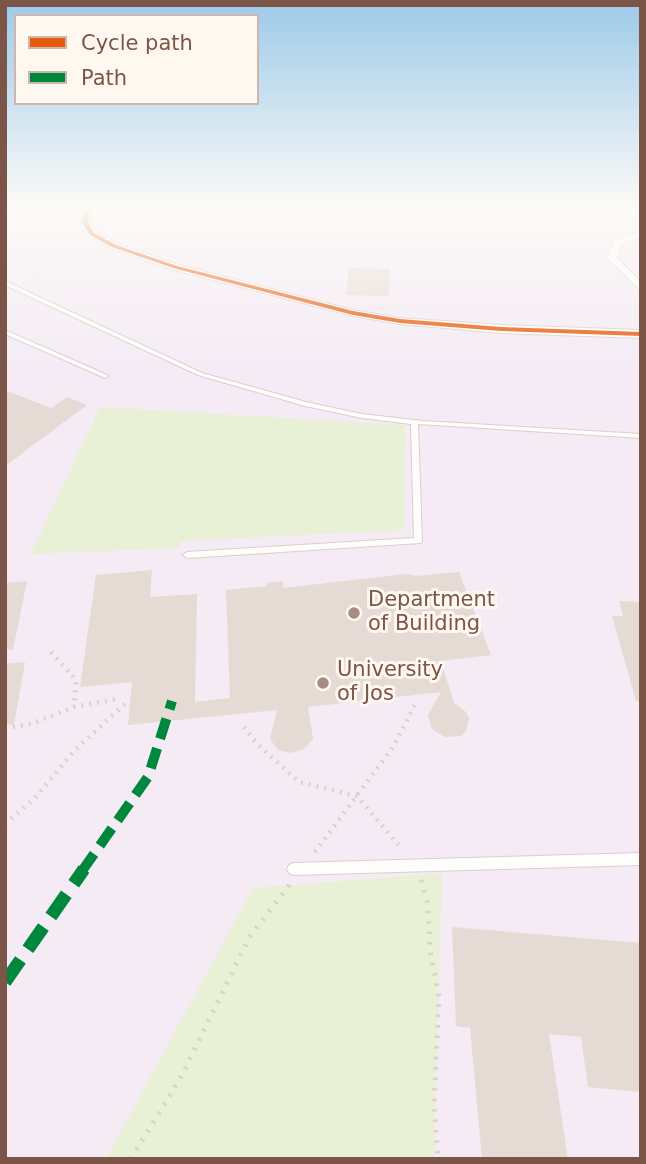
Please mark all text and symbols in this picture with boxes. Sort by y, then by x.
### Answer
legend [14,14,259,105]
text: Cycle path [81,31,193,55]
text: Path [81,66,127,90]
place label: Department of Building [368,588,495,638]
marker: Department of Building [346,605,362,621]
place label: University of Jos [337,658,443,708]
marker: University of Jos [315,675,331,691]

